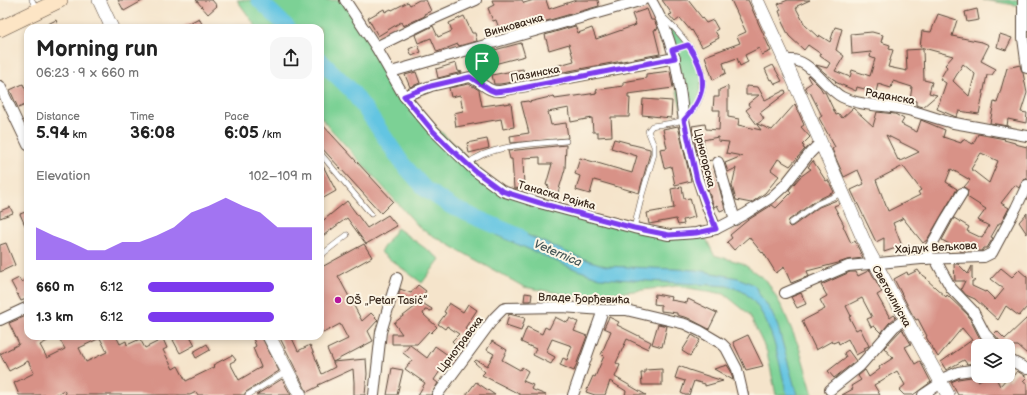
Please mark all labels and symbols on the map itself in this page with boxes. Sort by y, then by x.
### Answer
street label: Винковачка [483,11,546,40]
pin [465,44,499,85]
street label: Пазинска [509,62,561,85]
street label: Раданска [864,86,916,107]
street label: Црногорска [691,127,718,189]
street label: Танаска Рајића [516,178,598,213]
water label: Veternica [531,237,584,270]
street label: Хајдук Вељкова [895,239,978,256]
street label: Светоилијска [869,263,914,330]
street label: Владе Ђорђевића [538,290,631,307]
place label: OŠ „Petar Tasić” [346,293,428,307]
marker: OŠ „Petar Tasić” [333,295,343,305]
street label: Црнотравска [435,313,486,375]

